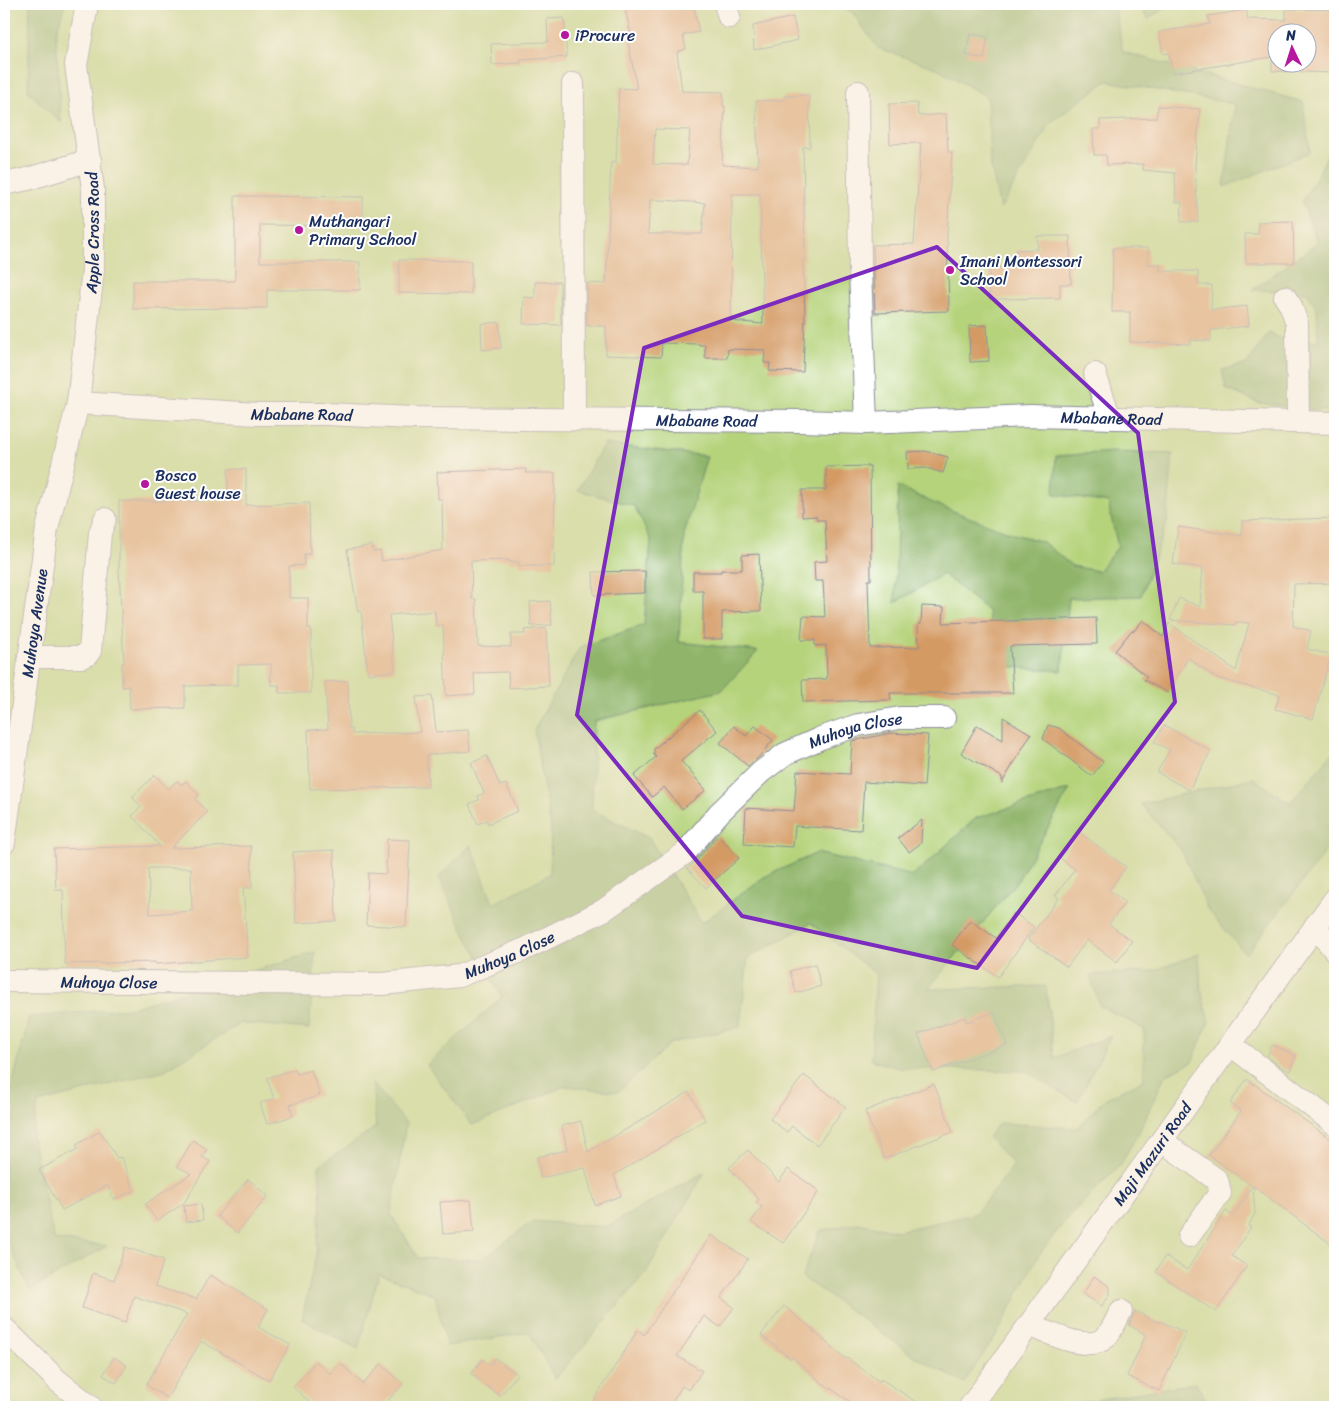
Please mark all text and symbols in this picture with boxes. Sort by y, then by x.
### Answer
place label: iProcure [575,21,635,50]
north arrow [1266,22,1316,72]
text: N [1284,23,1297,48]
marker: iProcure [559,29,571,41]
street label: Apple Cross Road [76,169,108,296]
place label: Muthangari Primary School [309,207,417,254]
marker: Muthangari Primary School [293,224,305,236]
place label: Imani Montessori School [959,247,1082,294]
marker: Imani Montessori School [944,264,956,276]
street label: Mbabane Road [250,399,355,430]
street label: Mbabane Road [1060,402,1164,434]
street label: Mbabane Road [656,405,759,435]
place label: Bosco Guest house [155,461,241,508]
marker: Bosco Guest house [139,478,151,490]
street label: Muhoya Avenue [12,566,56,679]
street label: Muhoya Close [803,703,905,757]
street label: Muhoya Close [459,922,560,987]
street label: Muhoya Close [60,967,158,997]
street label: Maji Mazuri Road [1105,1094,1200,1212]

